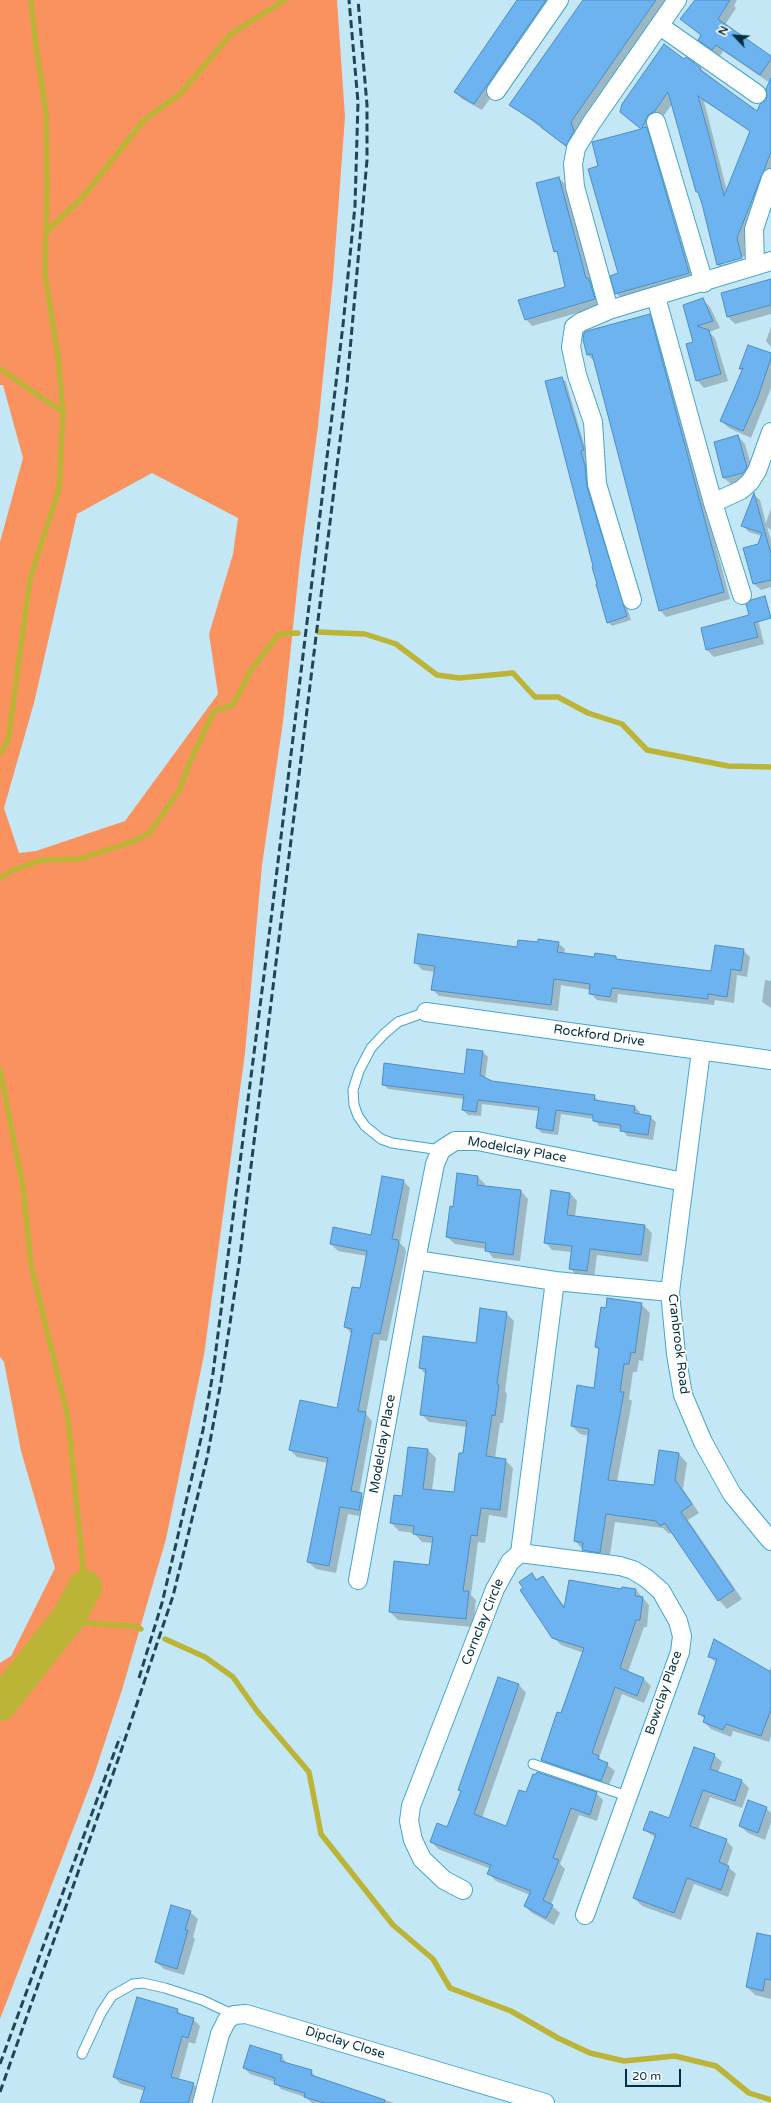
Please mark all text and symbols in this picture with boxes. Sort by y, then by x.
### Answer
north arrow [715,16,755,56]
text: N [716,24,731,37]
street label: Rockford Drive [552,1022,646,1050]
street label: Modelclay Place [466,1134,568,1166]
street label: Cranbrook Road [664,1293,692,1395]
street label: Modelclay Place [367,1393,399,1495]
street label: Cornclay Circle [459,1576,507,1668]
street label: Bowclay Place [642,1649,686,1737]
street label: Dipclay Close [303,2023,387,2063]
scale bar [627,2061,683,2087]
text: 20 m [632,2069,661,2083]

